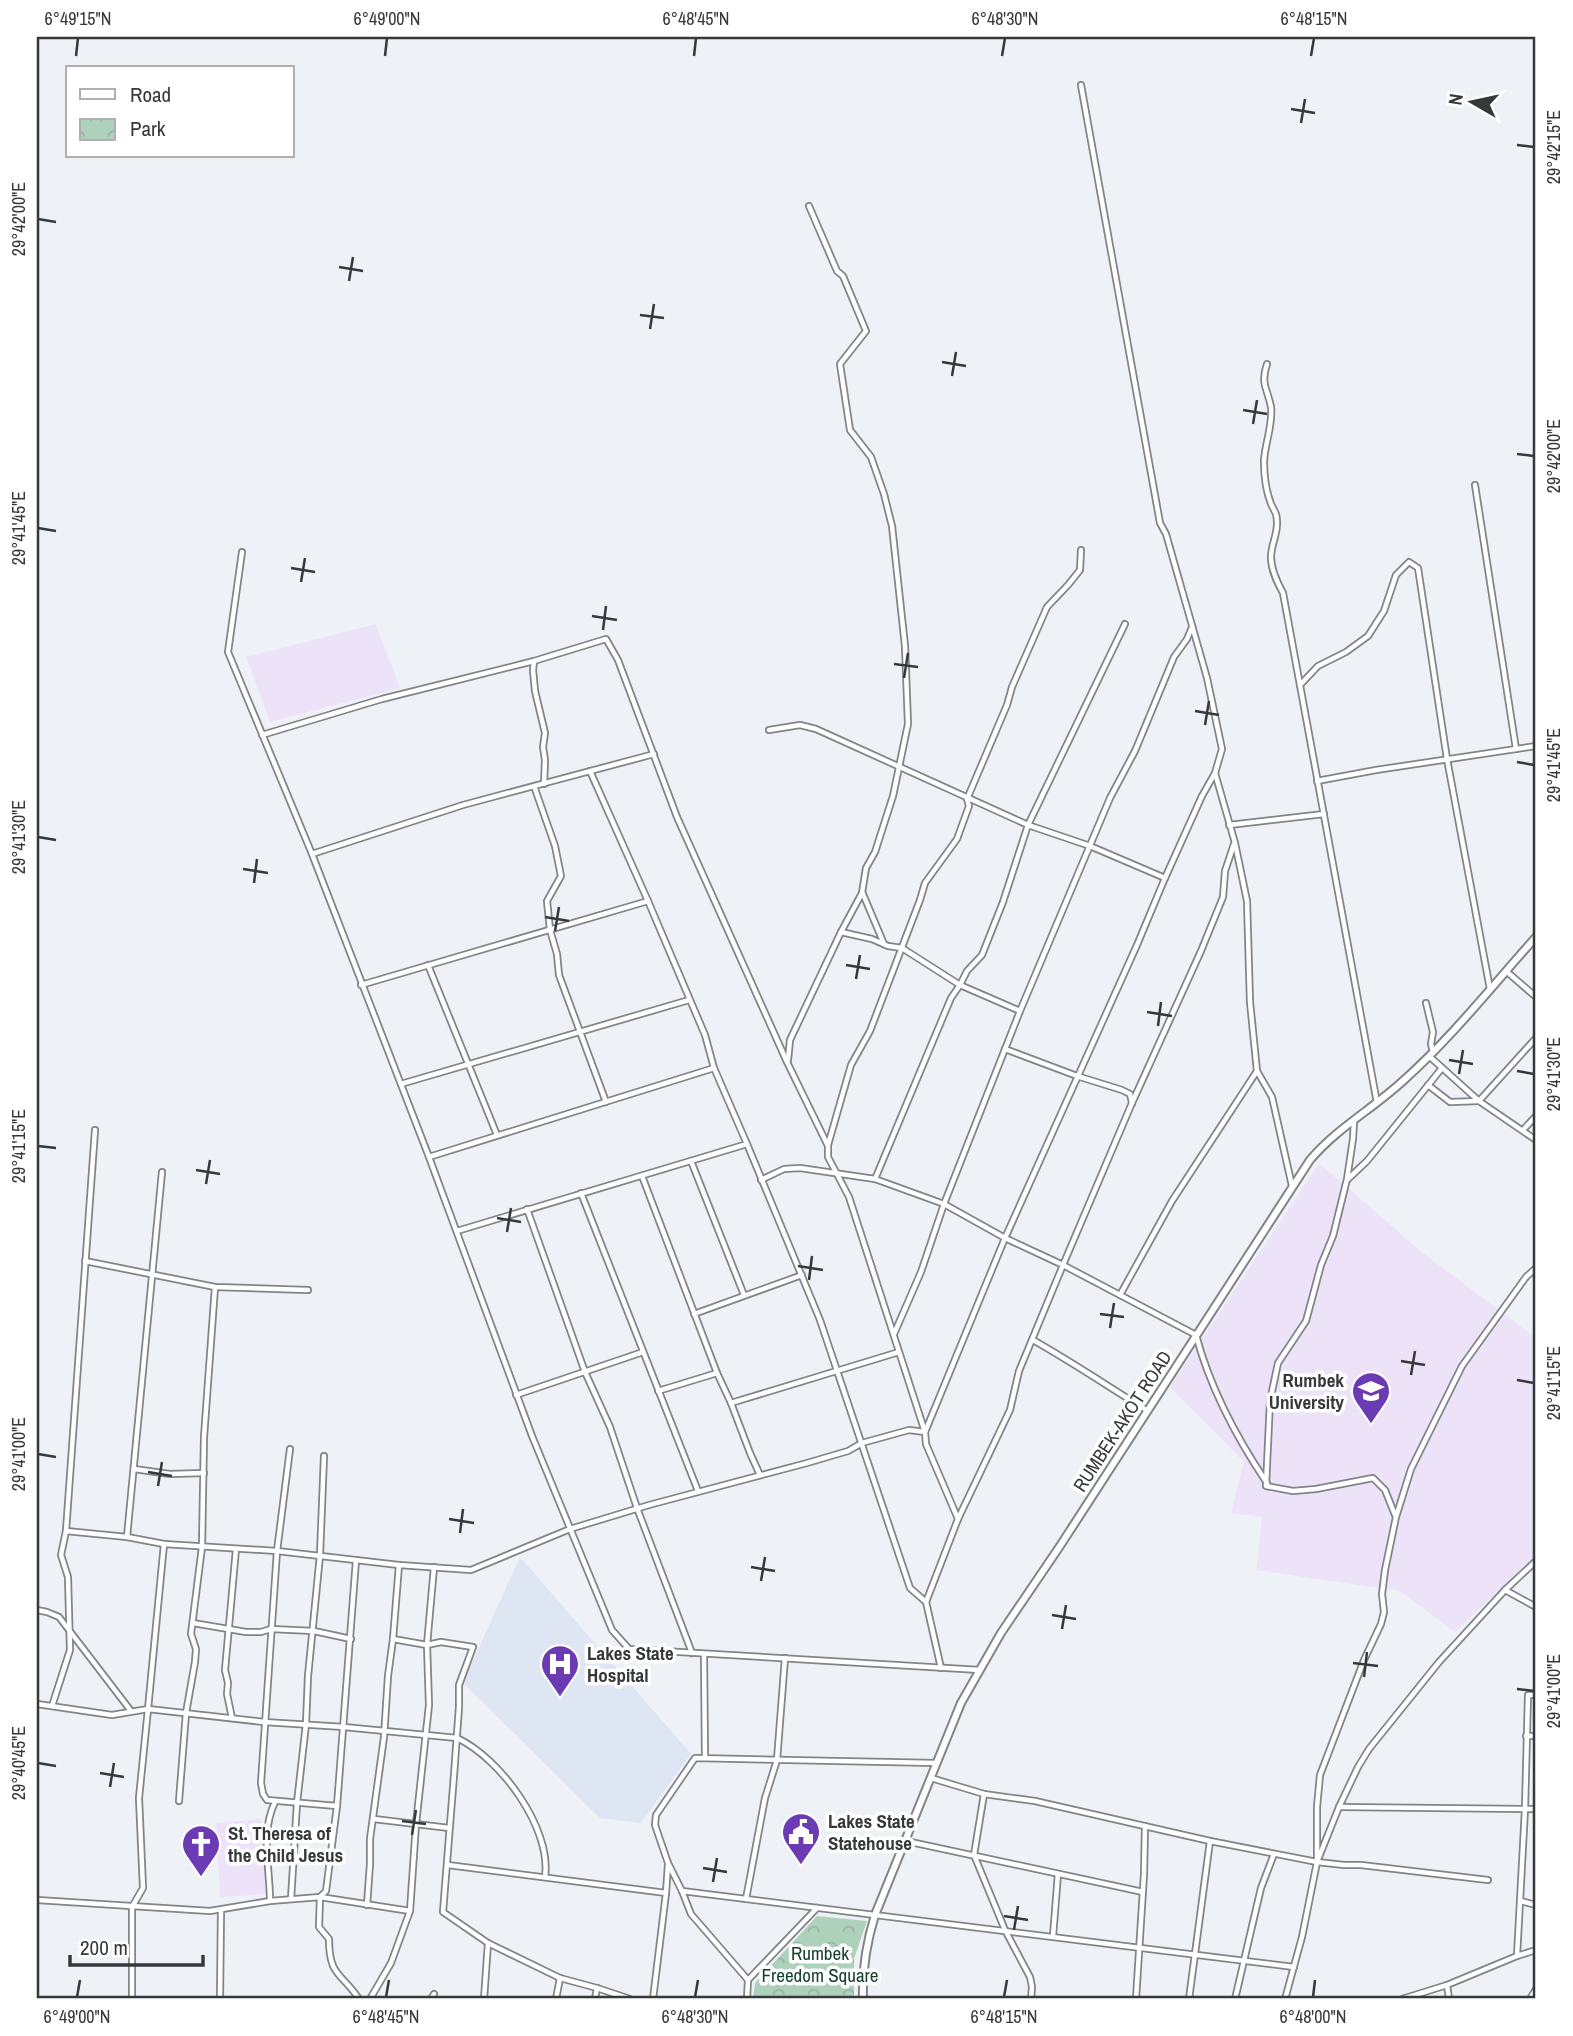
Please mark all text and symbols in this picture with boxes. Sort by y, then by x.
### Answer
text: 6°49'15"N [45,6,111,31]
text: 6°49'00"N [354,6,420,31]
text: 6°48'45"N [663,6,729,31]
text: 6°48'30"N [972,6,1038,31]
text: 6°48'15"N [1281,6,1347,31]
legend [66,66,294,158]
north arrow [1436,66,1506,136]
text: Road [130,80,171,109]
text: N [1441,92,1469,107]
text: 29°42'15"E [1541,110,1566,184]
text: Park [130,114,166,143]
text: 29°42'00"E [6,182,31,256]
text: 29°42'00"E [1541,419,1566,493]
text: 29°41'45"E [6,491,31,565]
text: 29°41'45"E [1541,728,1566,802]
text: 29°41'30"E [6,800,31,874]
text: 29°41'30"E [1541,1037,1566,1111]
text: 29°41'15"E [6,1109,31,1183]
street label: RUMBEK-AKOT ROAD [1067,1345,1177,1497]
text: 29°41'15"E [1541,1346,1566,1420]
place label: Rumbek University [1269,1367,1344,1415]
school or university icon: Rumbek University [1350,1370,1392,1425]
text: 29°41'00"E [6,1417,31,1491]
place label: Lakes State Hospital [587,1640,674,1688]
hospital icon: Lakes State Hospital [539,1643,581,1698]
text: 29°41'00"E [1541,1654,1566,1728]
text: 29°40'45"E [6,1726,31,1800]
place label: Lakes State Statehouse [828,1808,915,1856]
public building icon: Lakes State Statehouse [780,1811,822,1866]
place label: St. Theresa of the Child Jesus [228,1820,343,1868]
church icon: St. Theresa of the Child Jesus [180,1823,222,1878]
scale bar [70,1924,203,1968]
text: 200 m [80,1933,128,1962]
park label: Rumbek Freedom Square [762,1940,878,1988]
text: 6°49'00"N [44,2004,110,2029]
text: 6°48'45"N [353,2004,419,2029]
text: 6°48'30"N [662,2004,728,2029]
text: 6°48'15"N [971,2004,1037,2029]
text: 6°48'00"N [1280,2004,1346,2029]

